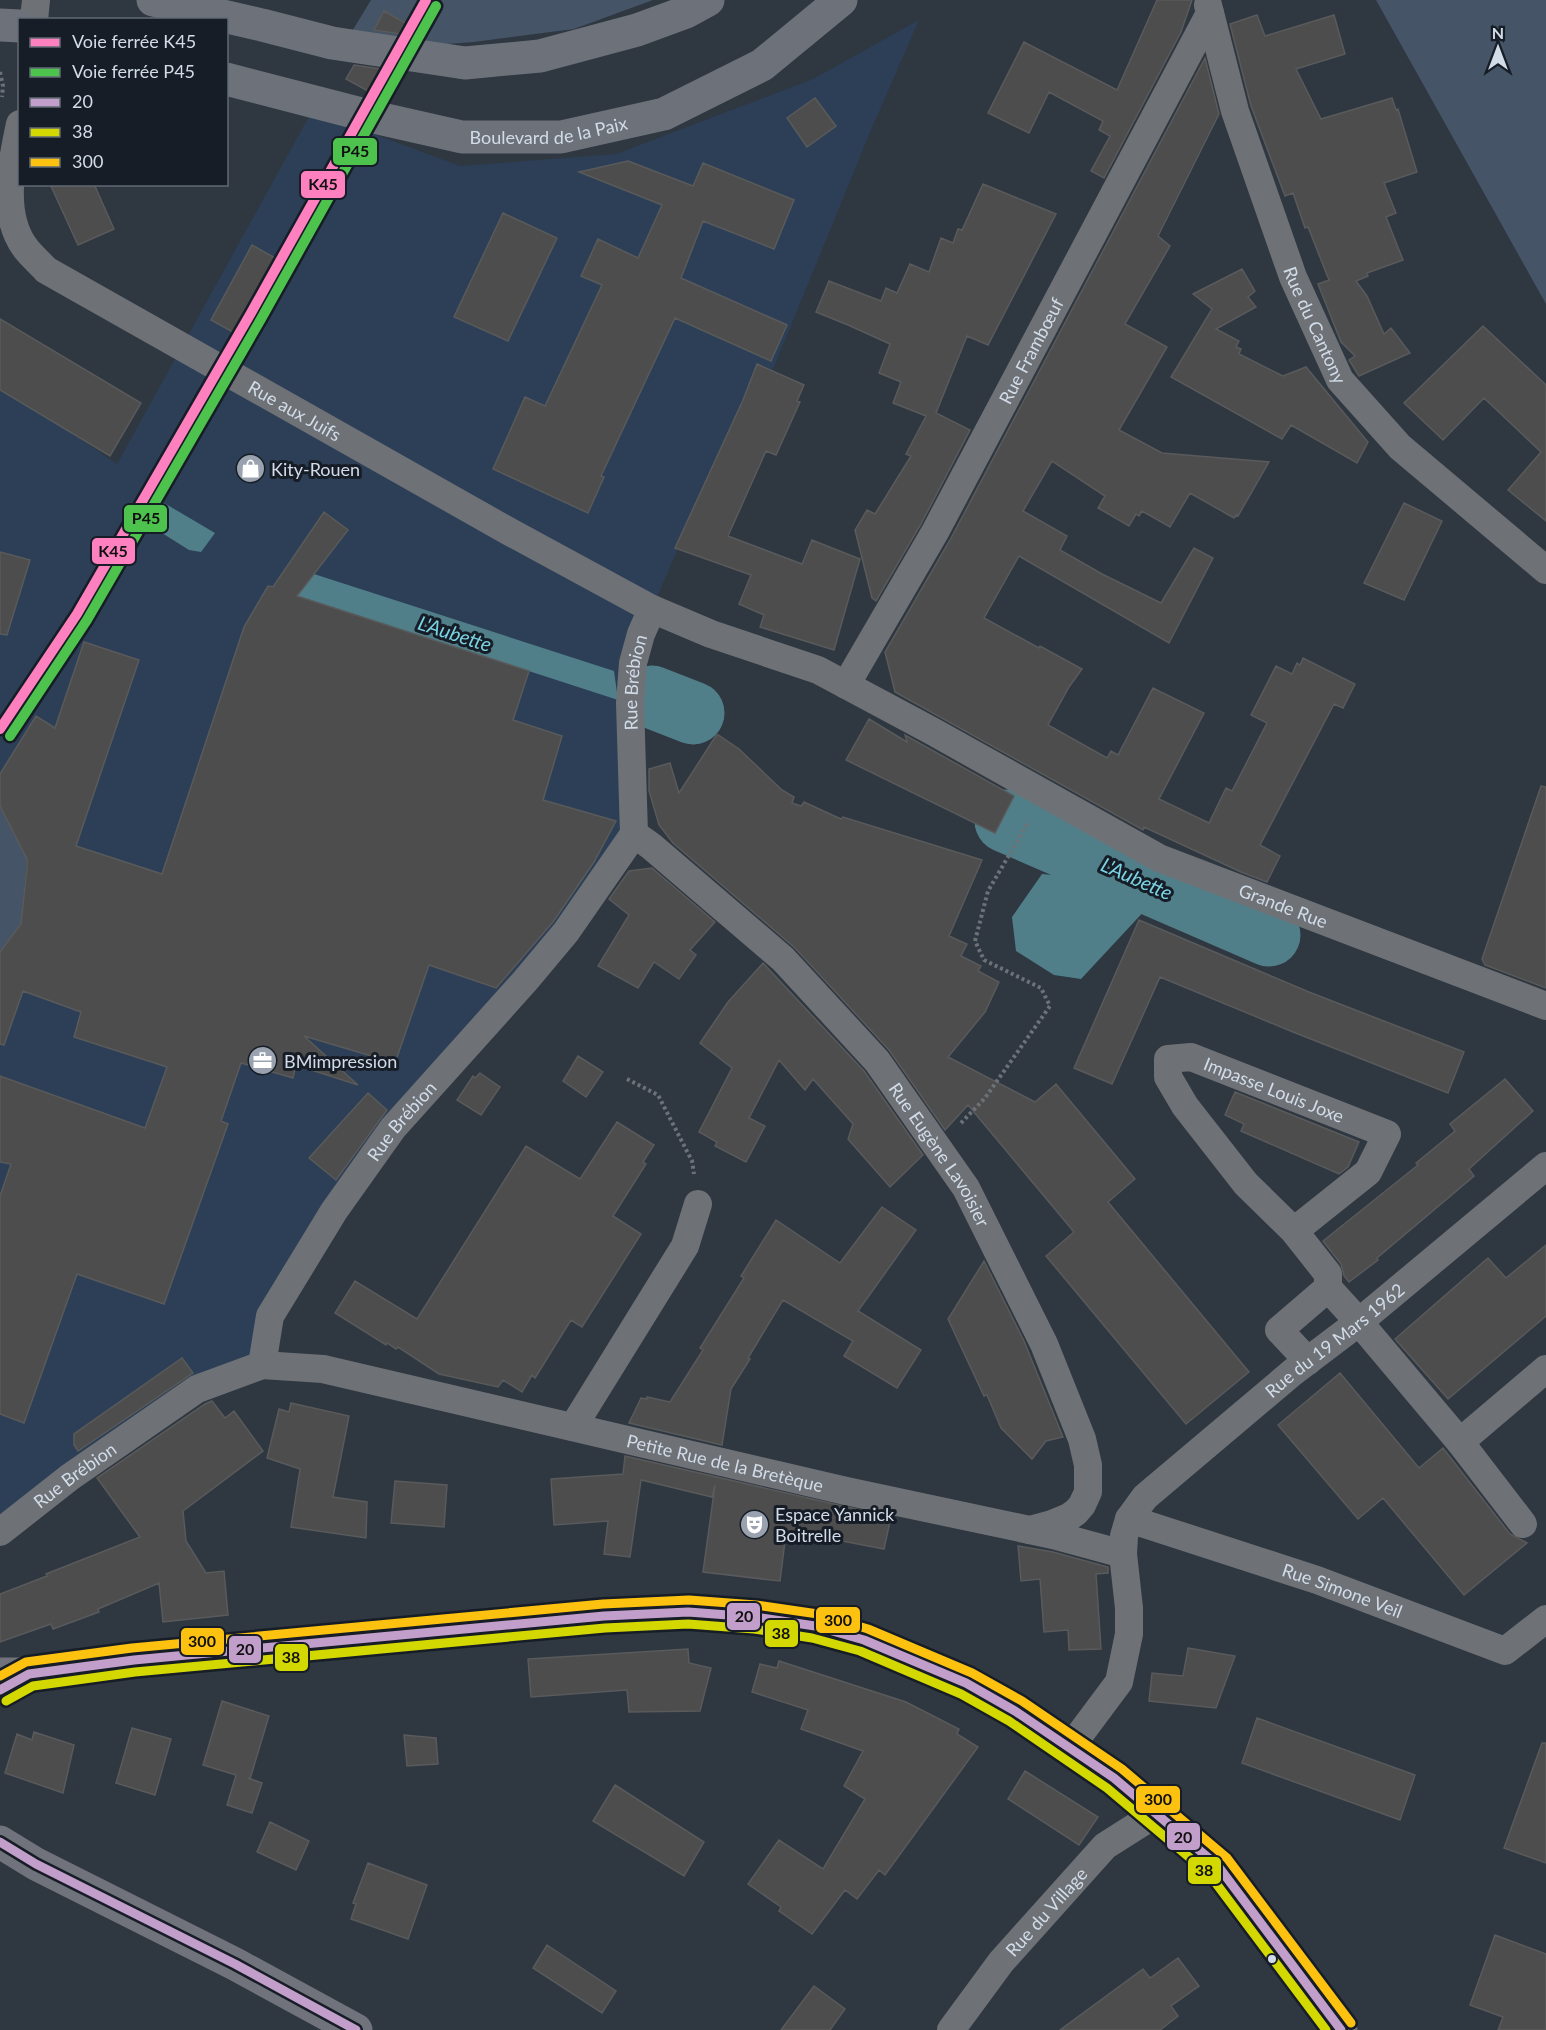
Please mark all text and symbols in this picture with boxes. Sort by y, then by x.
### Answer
legend [18,18,228,186]
north arrow [1468,18,1528,78]
text: N [1492,23,1504,42]
text: Voie ferrée K45 [72,30,196,52]
text: Voie ferrée P45 [72,60,195,82]
text: 20 [72,90,93,112]
street label: Boulevard de la Paix [469,112,629,148]
text: 38 [72,120,93,142]
line badge: P45 [332,137,378,166]
text: P45 [341,141,369,160]
text: 300 [72,150,103,172]
line badge: K45 [300,170,346,199]
text: K45 [308,174,338,193]
street label: Rue du Cantony [1279,263,1351,388]
street label: Rue Frambœuf [994,293,1068,408]
street label: Rue aux Juifs [245,376,345,446]
shop icon: Kity-Rouen [234,453,266,485]
place label: Kity-Rouen [271,458,360,480]
line badge: P45 [123,504,168,533]
text: P45 [132,508,160,527]
line badge: K45 [91,537,136,565]
text: K45 [98,541,128,560]
water label: L'Aubette [415,610,495,656]
street label: Rue Brébion [619,632,651,731]
water label: L'Aubette [1098,852,1176,904]
street label: Grande Rue [1236,879,1331,932]
office icon: BMimpression [247,1045,279,1077]
place label: BMimpression [284,1050,397,1072]
street label: Impasse Louis Joxe [1201,1052,1347,1127]
street label: Rue Brébion [362,1077,441,1165]
street label: Rue Eugène Lavoisier [885,1078,995,1230]
street label: Rue du 19 Mars 1962 [1260,1278,1409,1402]
street label: Petite Rue de la Bretèque [625,1429,826,1496]
street label: Rue Brébion [29,1438,120,1513]
place label: Espace Yannick Boitrelle [775,1503,895,1546]
theatre icon: Espace Yannick Boitrelle [738,1508,770,1540]
street label: Rue Simone Veil [1279,1558,1406,1622]
line badge: 20 [726,1602,761,1631]
text: 20 [735,1606,753,1625]
line badge: 300 [815,1606,861,1634]
text: 300 [824,1610,852,1629]
line badge: 38 [764,1619,799,1648]
text: 38 [772,1623,790,1642]
line badge: 300 [180,1627,225,1656]
text: 300 [188,1631,216,1650]
line badge: 20 [228,1635,262,1664]
text: 20 [236,1639,254,1658]
line badge: 38 [274,1643,309,1672]
text: 38 [282,1647,300,1666]
line badge: 300 [1135,1785,1181,1814]
text: 300 [1144,1789,1172,1808]
line badge: 20 [1166,1822,1201,1851]
text: 20 [1174,1827,1192,1846]
line badge: 38 [1187,1856,1222,1885]
text: 38 [1195,1860,1213,1879]
street label: Rue du Village [1001,1863,1092,1961]
unlabelled marker [1266,1953,1278,1965]

